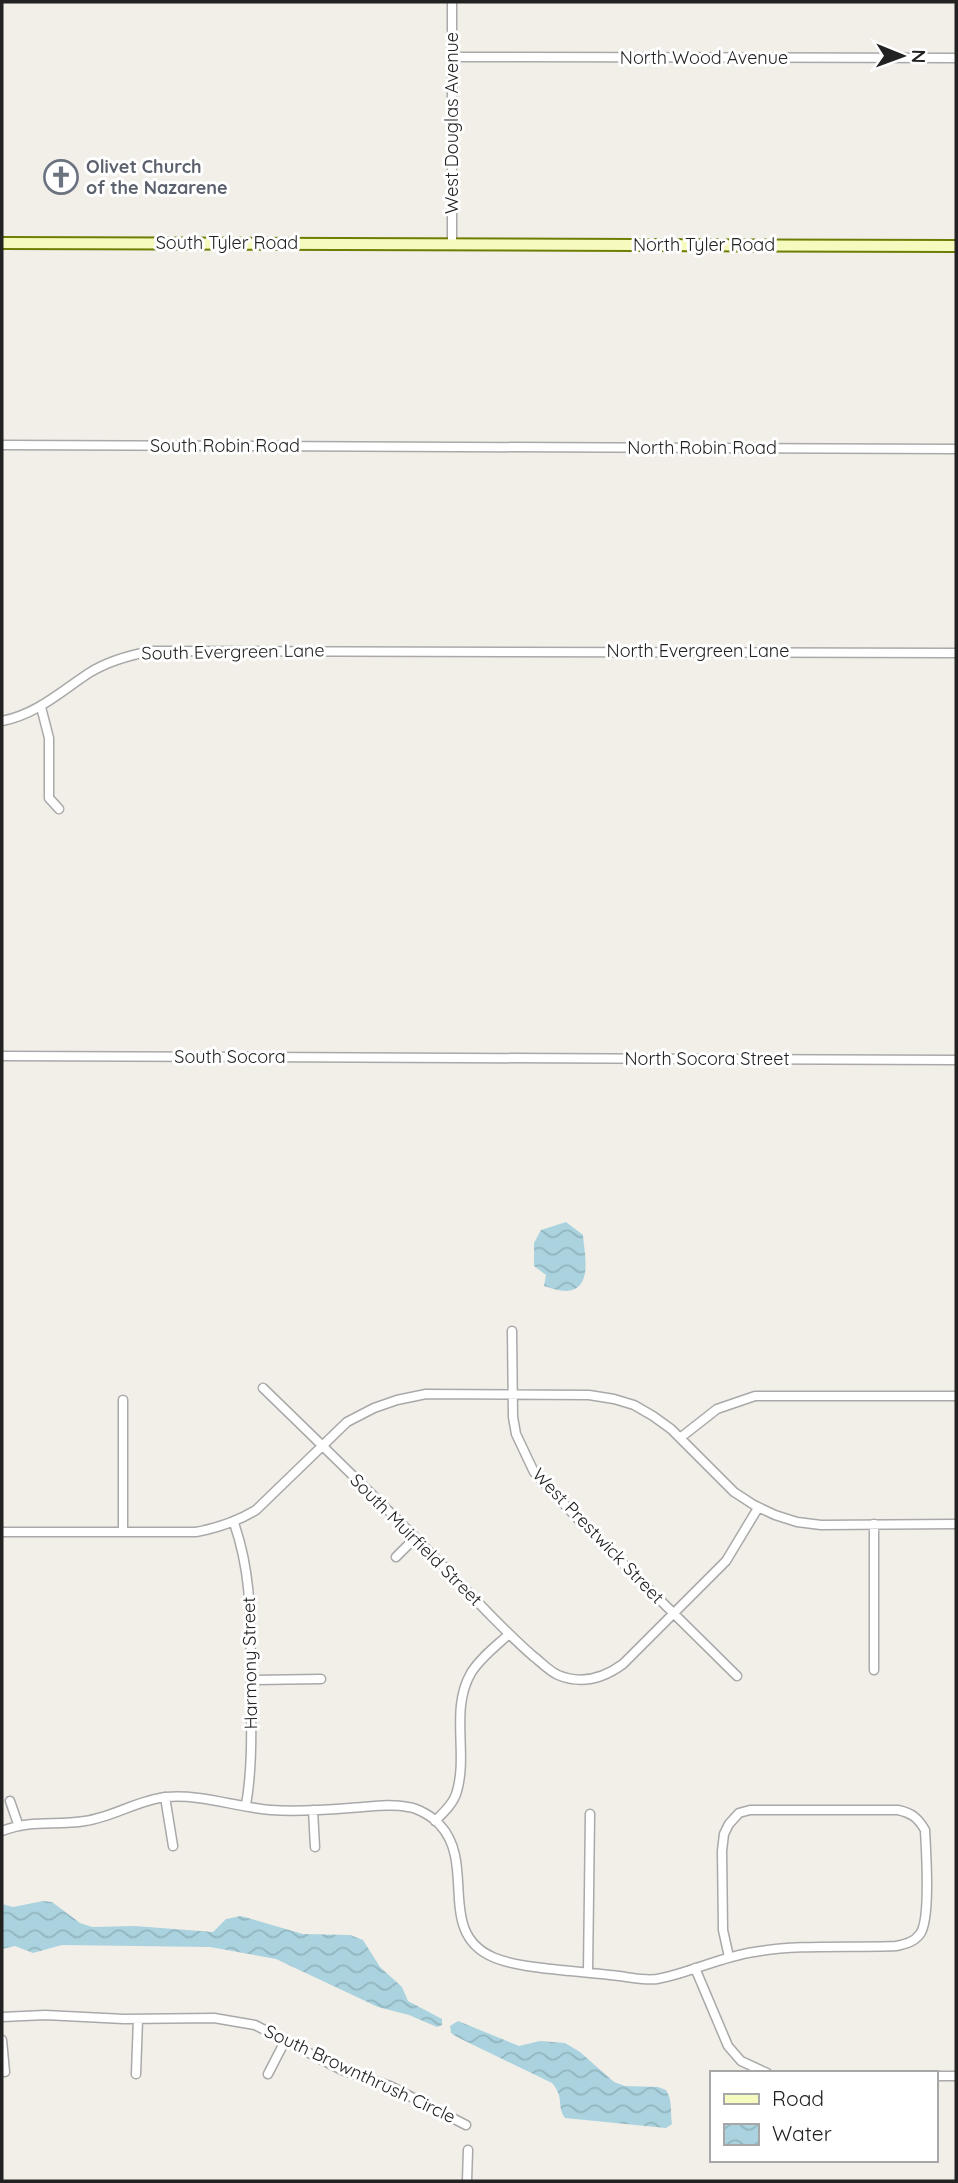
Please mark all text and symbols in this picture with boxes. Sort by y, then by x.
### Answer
north arrow [867,21,937,91]
street label: West Douglas Avenue [440,32,463,214]
street label: North Wood Avenue [620,46,788,69]
text: N [907,49,931,63]
place label: Olivet Church of the Nazarene [86,155,228,199]
church icon: Olivet Church of the Nazarene [42,158,80,196]
street label: South Tyler Road [156,231,298,254]
street label: North Tyler Road [633,233,775,256]
street label: South Robin Road [150,434,300,457]
street label: North Robin Road [627,436,777,459]
street label: South Evergreen Lane [141,638,325,665]
street label: North Evergreen Lane [607,639,789,662]
street label: South Socora [174,1045,286,1068]
street label: North Socora Street [624,1047,790,1070]
street label: West Prestwick Street [528,1463,669,1608]
street label: South Muirfield Street [345,1469,487,1611]
street label: Harmony Street [237,1596,262,1730]
street label: South Brownthrush Circle [261,2019,459,2128]
legend [710,2071,937,2162]
text: Road [772,2085,824,2111]
text: Water [772,2120,832,2146]

